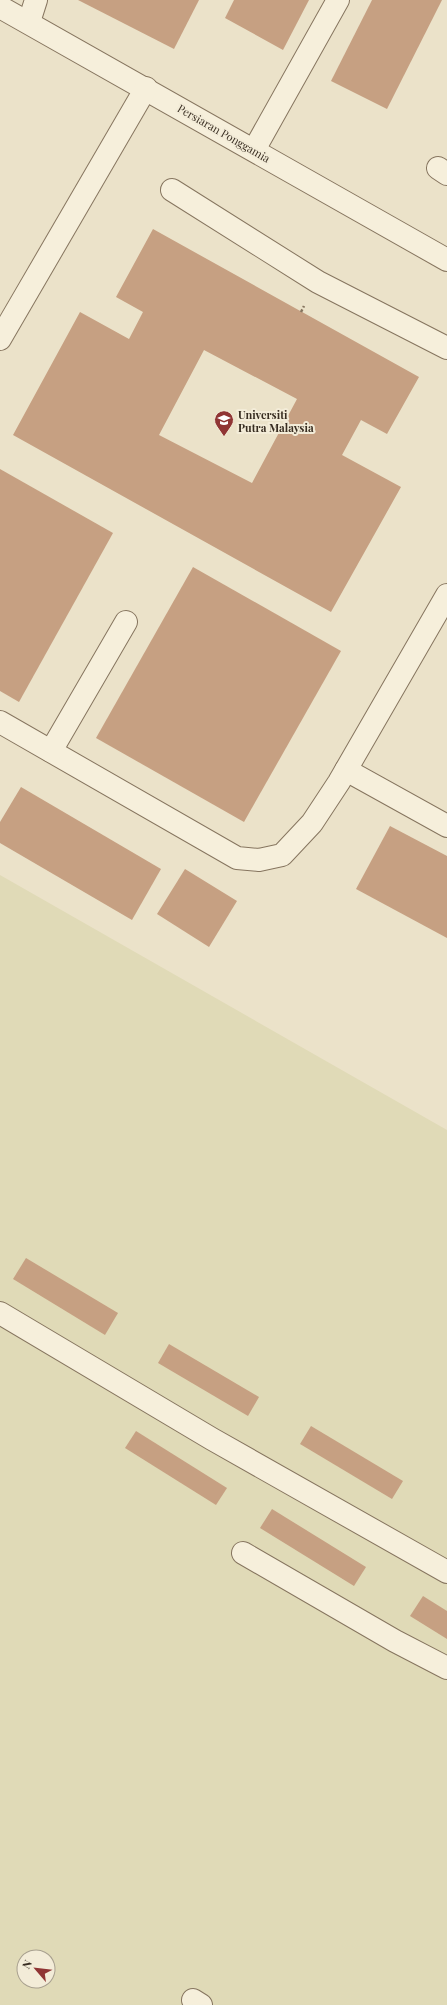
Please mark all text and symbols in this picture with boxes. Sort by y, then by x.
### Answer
street label: Persiaran Ponggamia [175,100,273,166]
place label: Universiti Putra Malaysia [238,407,314,435]
school or university icon: Universiti Putra Malaysia [213,409,235,437]
north arrow [16,1949,56,1989]
text: N [18,1957,35,1971]

